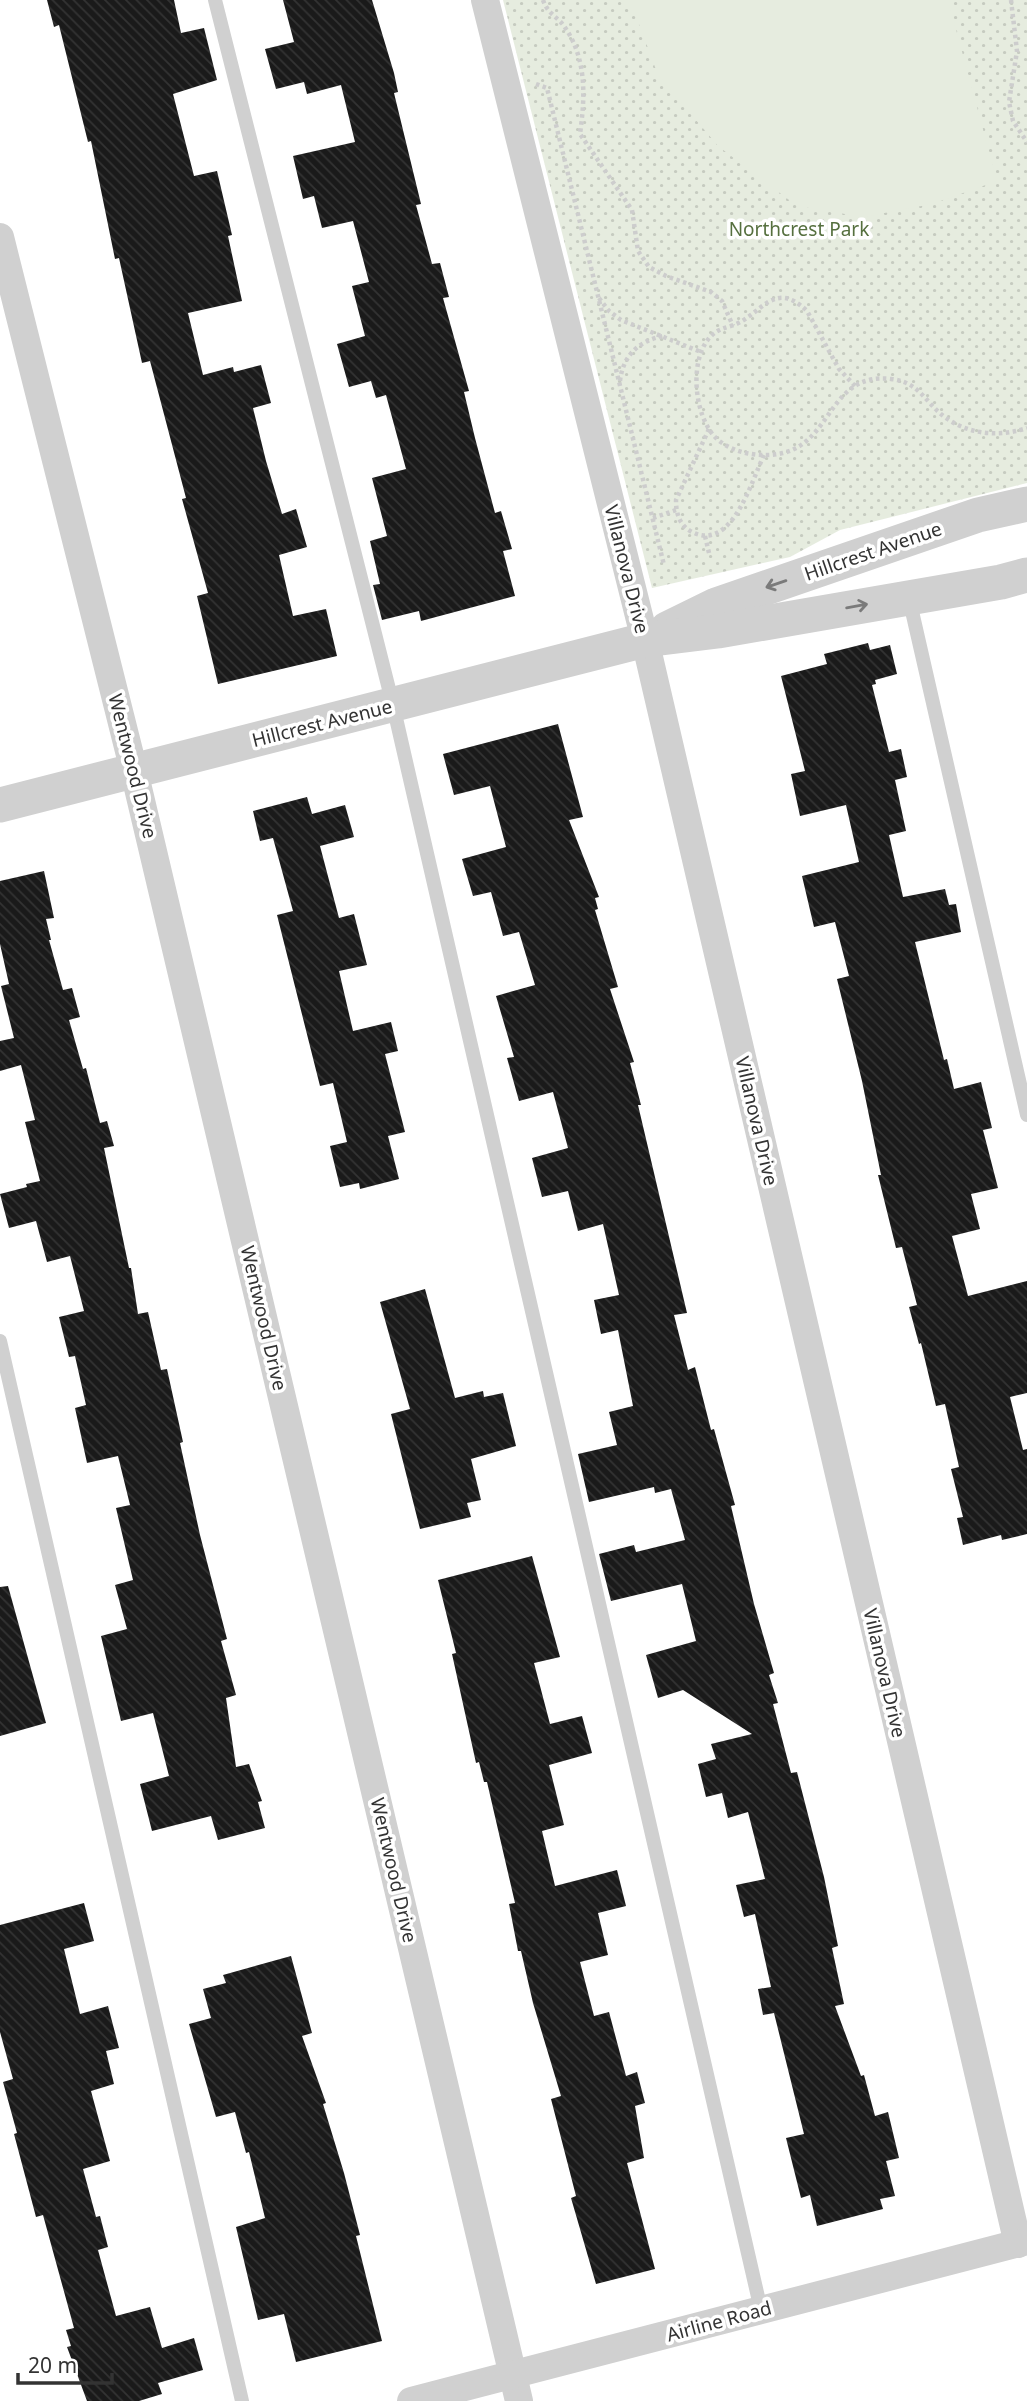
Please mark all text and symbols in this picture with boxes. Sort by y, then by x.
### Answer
park label: Northcrest Park [729,216,869,242]
street label: Villanova Drive [598,502,656,636]
street label: Hillcrest Avenue [801,515,945,587]
one-way arrow [765,579,787,591]
one-way arrow [845,599,868,612]
street label: Wentwood Drive [102,691,164,841]
street label: Hillcrest Avenue [249,693,395,753]
street label: Villanova Drive [730,1054,784,1188]
street label: Wentwood Drive [235,1243,293,1393]
street label: Villanova Drive [858,1606,912,1740]
street label: Wentwood Drive [365,1795,423,1945]
street label: Airline Road [664,2294,774,2348]
scale bar [18,2342,112,2386]
text: 20 m [28,2351,77,2379]

